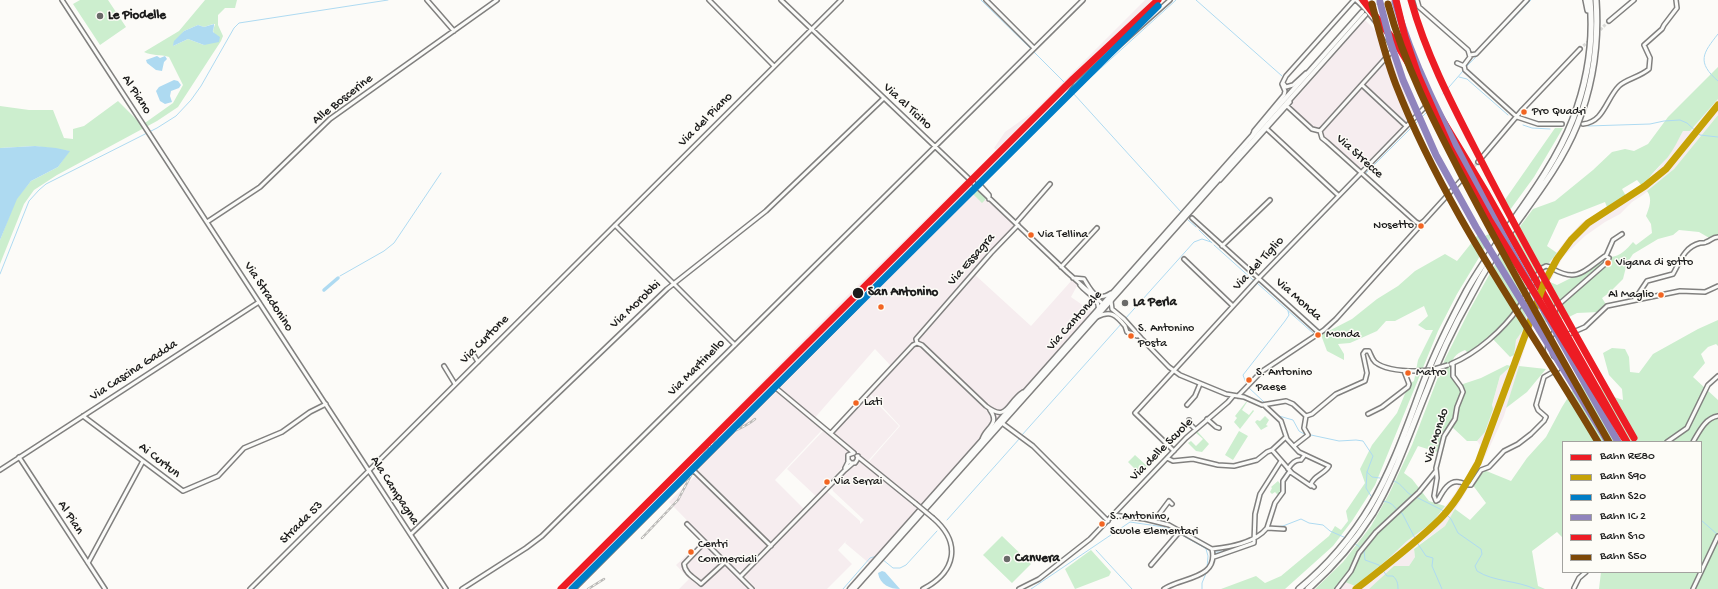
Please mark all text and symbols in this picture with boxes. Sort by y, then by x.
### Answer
place label: Le Piodelle [108,8,166,24]
marker: Le Piodelle [95,11,105,21]
street label: Alle Boscerine [310,71,376,129]
street label: Al Piano [118,72,154,118]
street label: Via al Ticino [879,80,935,134]
street label: Via del Piano [675,89,737,151]
place label: Pro Quadri [1532,105,1586,119]
marker: Pro Quadri [1519,107,1529,117]
street label: Via Strecce [1332,132,1386,182]
place label: Nosetto [1373,219,1414,233]
marker: Nosetto [1416,221,1426,231]
place label: Via Tellina [1038,228,1088,242]
marker: Via Tellina [1026,230,1036,240]
street label: Via Essagra [945,231,999,289]
street label: Via del Tiglio [1230,234,1288,294]
place label: Vigana di sotto [1616,256,1693,270]
marker: Vigana di sotto [1603,258,1613,268]
street label: Via Stradonino [240,259,296,335]
street label: Via Monda [1272,275,1324,325]
street label: Via Morobbi [607,277,665,333]
place label: San Antonino [868,285,938,301]
marker: San Antonino [851,286,865,300]
street label: Via Cantonale [1044,288,1106,354]
place label: Al Maglio [1608,288,1654,302]
marker: Al Maglio [1656,290,1666,300]
place label: La Perla [1133,295,1177,311]
marker: La Perla [1120,298,1130,308]
unlabelled marker [876,302,886,312]
street label: Via Curtone [457,312,513,368]
place label: S. Antonino Posta [1138,322,1194,350]
place label: Monda [1326,328,1360,342]
marker: Monda [1313,330,1323,340]
marker: S. Antonino Posta [1126,331,1136,341]
street label: Via Martinello [665,336,729,400]
street label: Via Cascina Gadda [87,337,181,405]
place label: S. Antonino Paese [1256,366,1312,394]
place label: Matro [1416,366,1446,380]
marker: Matro [1403,368,1413,378]
marker: S. Antonino Paese [1244,375,1254,385]
place label: Lati [864,396,883,410]
marker: Lati [851,398,861,408]
street label: Via Mondo [1421,407,1453,465]
street label: Via delle Scuole [1127,415,1197,485]
street label: Ai Curtun [135,440,183,482]
legend [1562,441,1702,573]
text: Bahn RE80 [1600,450,1655,464]
street label: Ala Campagna [366,454,422,528]
text: Bahn S90 [1600,470,1646,484]
place label: Via Serrai [834,475,882,489]
marker: Via Serrai [822,477,832,487]
text: Bahn S20 [1600,490,1646,504]
street label: Al Pian [53,498,87,538]
street label: Strada 53 [277,498,327,548]
place label: S. Antonino, Scuole Elementari [1110,510,1198,538]
text: Bahn IC 2 [1600,510,1646,524]
marker: S. Antonino, Scuole Elementari [1097,519,1107,529]
text: Bahn S10 [1600,530,1645,544]
place label: Centri Commerciali [698,538,757,566]
marker: Centri Commerciali [686,547,696,557]
text: Bahn S50 [1600,550,1646,564]
place label: Canvera [1015,551,1060,567]
marker: Canvera [1002,554,1012,564]

